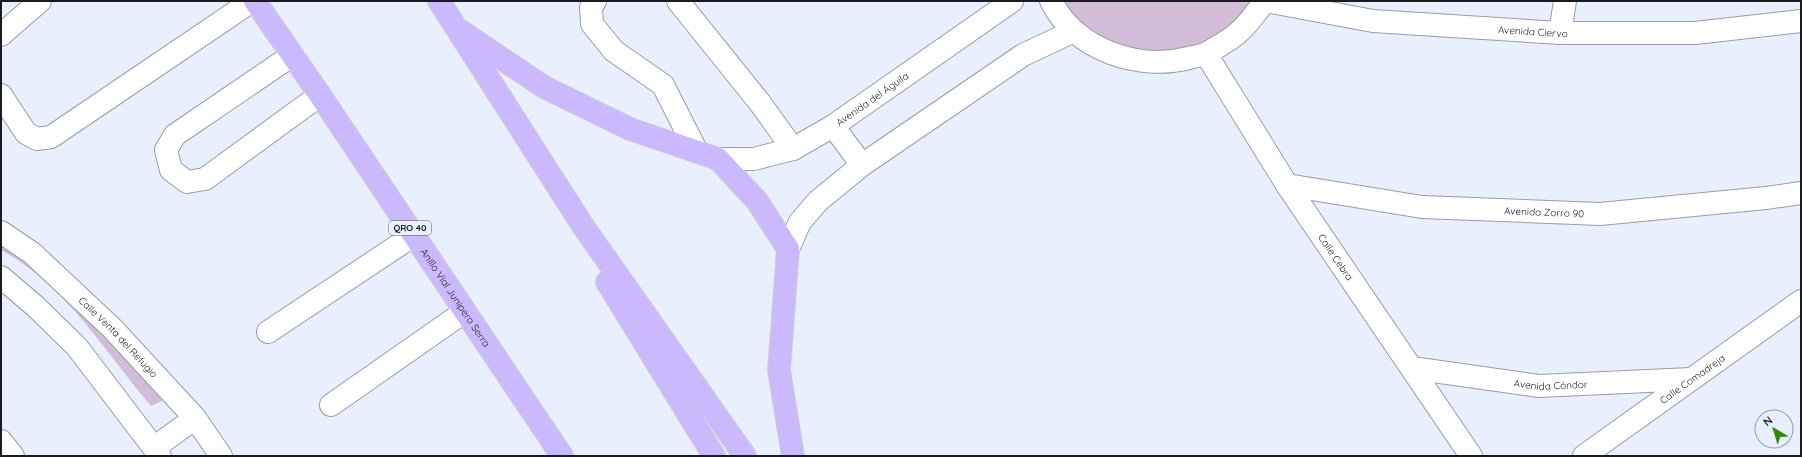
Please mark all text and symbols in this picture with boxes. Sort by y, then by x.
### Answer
street label: Avenida Ciervo [1498,23,1568,40]
street label: Avenida del Águila [834,69,911,129]
street label: Avenida Zorro 90 [1504,204,1584,220]
road number: QRO 40 [389,221,431,235]
street label: Calle Cebra [1315,231,1356,283]
street label: Anillo Vial Junípero Serra [418,246,493,350]
street label: Calle Venta del Refugio [76,294,160,381]
street label: Calle Comadreja [1657,351,1728,407]
street label: Avenida Cóndor [1513,376,1588,393]
north arrow [1754,409,1794,449]
text: N [1760,413,1775,429]

